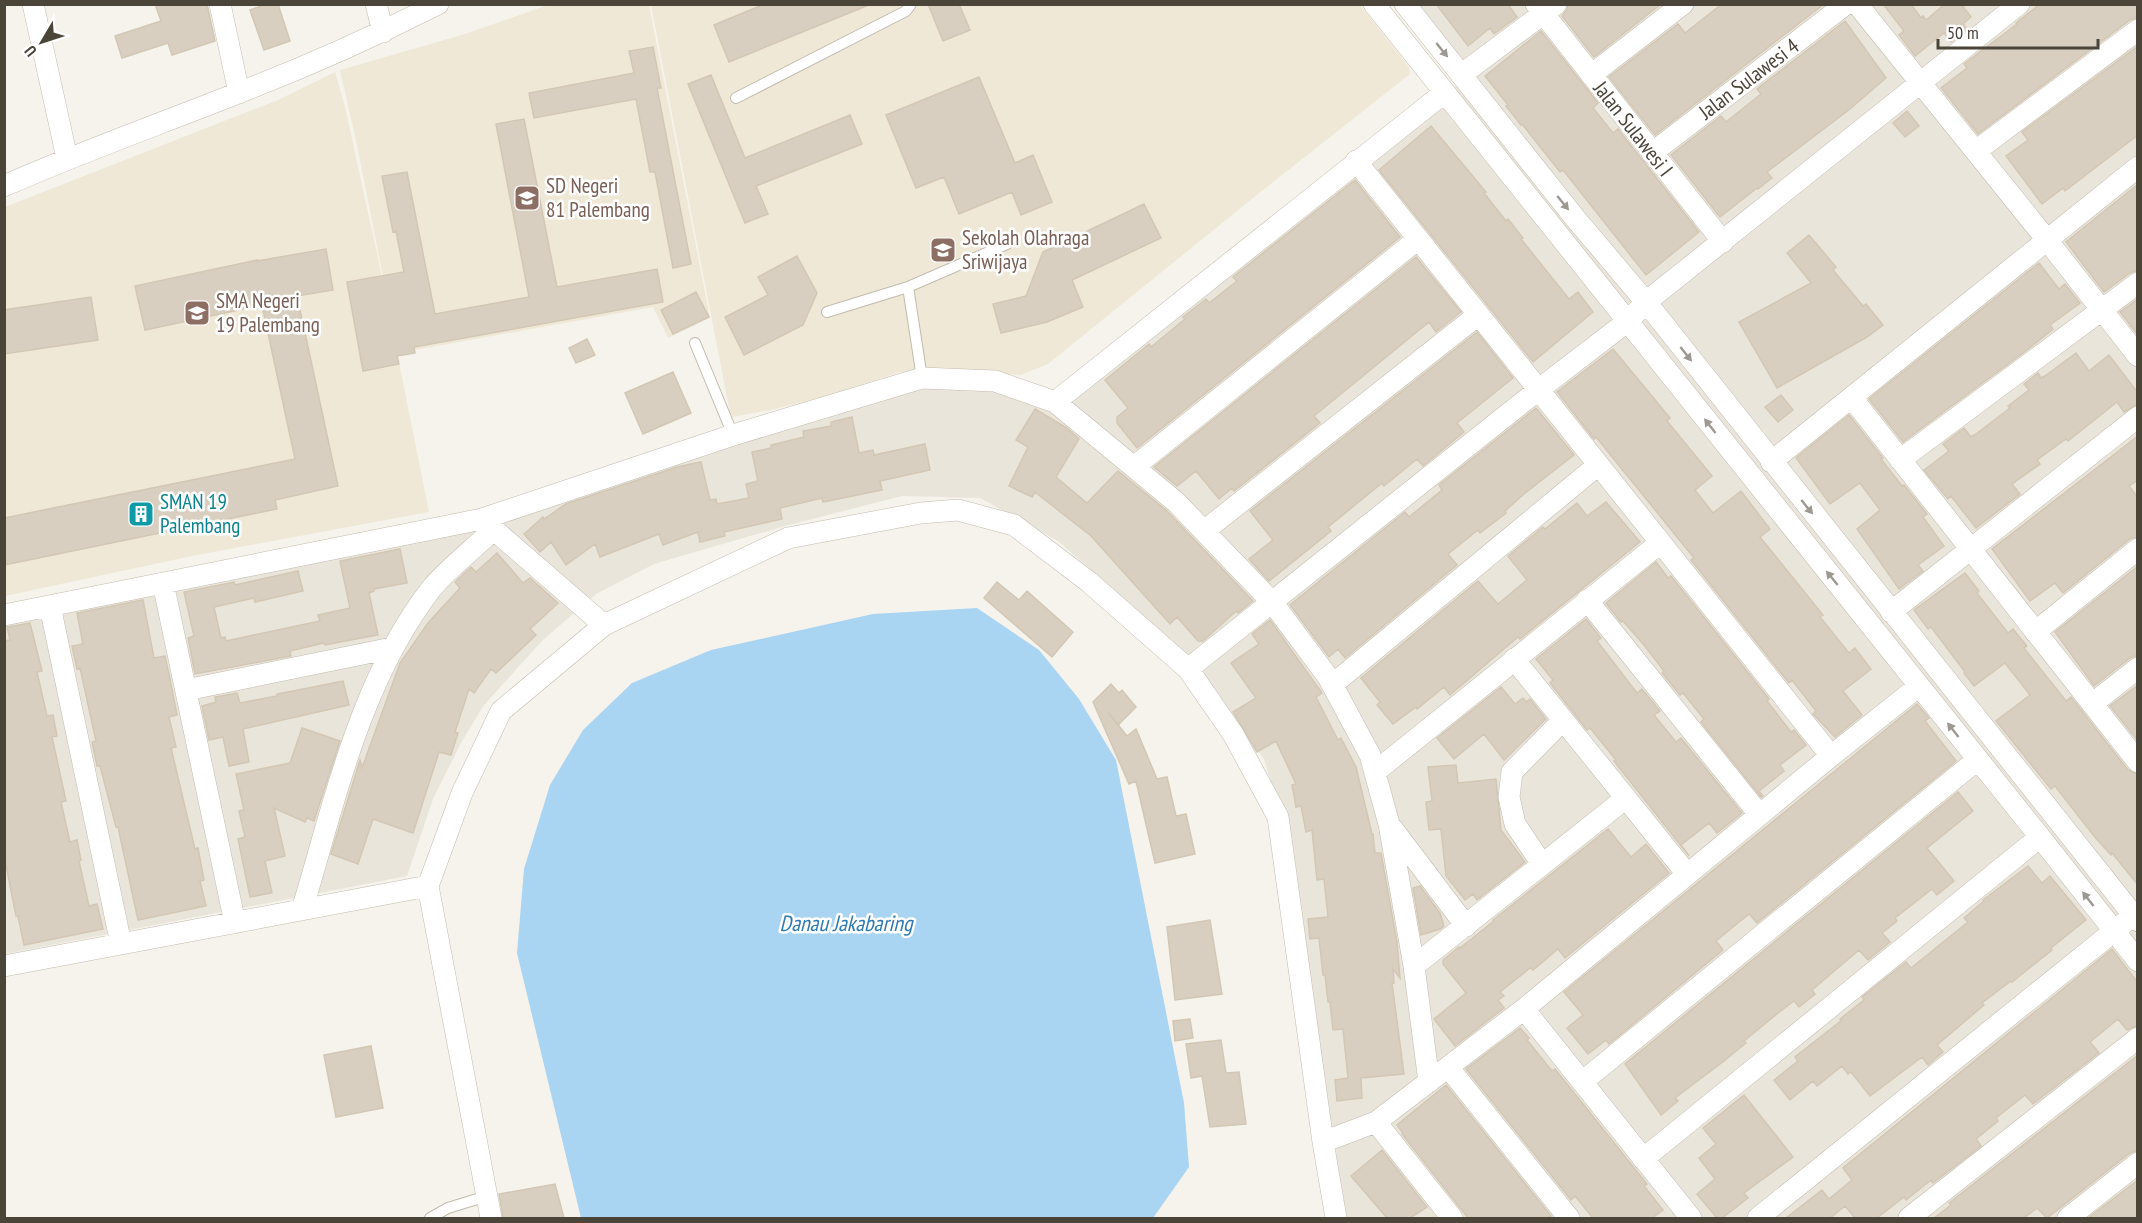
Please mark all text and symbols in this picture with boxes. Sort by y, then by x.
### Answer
north arrow [12,12,72,72]
scale bar [1938,12,2098,50]
text: 50 m [1947,21,1979,44]
street label: Jalan Sulawesi 4 [1693,32,1804,126]
text: U [20,42,41,61]
one-way arrow [1435,42,1448,58]
street label: Jalan Sulawesi I [1587,75,1679,182]
place label: SD Negeri 81 Palembang [546,172,650,223]
school or university icon: SD Negeri 81 Palembang [512,183,542,213]
one-way arrow [1557,195,1570,211]
place label: Sekolah Olahraga Sriwijaya [962,224,1089,275]
school or university icon: Sekolah Olahraga Sriwijaya [928,235,958,265]
place label: SMA Negeri 19 Palembang [216,287,320,338]
school or university icon: SMA Negeri 19 Palembang [182,298,212,328]
one-way arrow [1680,346,1693,362]
one-way arrow [1704,418,1716,433]
place label: SMAN 19 Palembang [160,488,240,539]
building icon: SMAN 19 Palembang [126,499,156,529]
one-way arrow [1801,499,1814,515]
one-way arrow [1825,570,1838,586]
one-way arrow [1947,722,1960,738]
one-way arrow [2082,891,2095,907]
water label: Danau Jakabaring [780,909,914,937]

